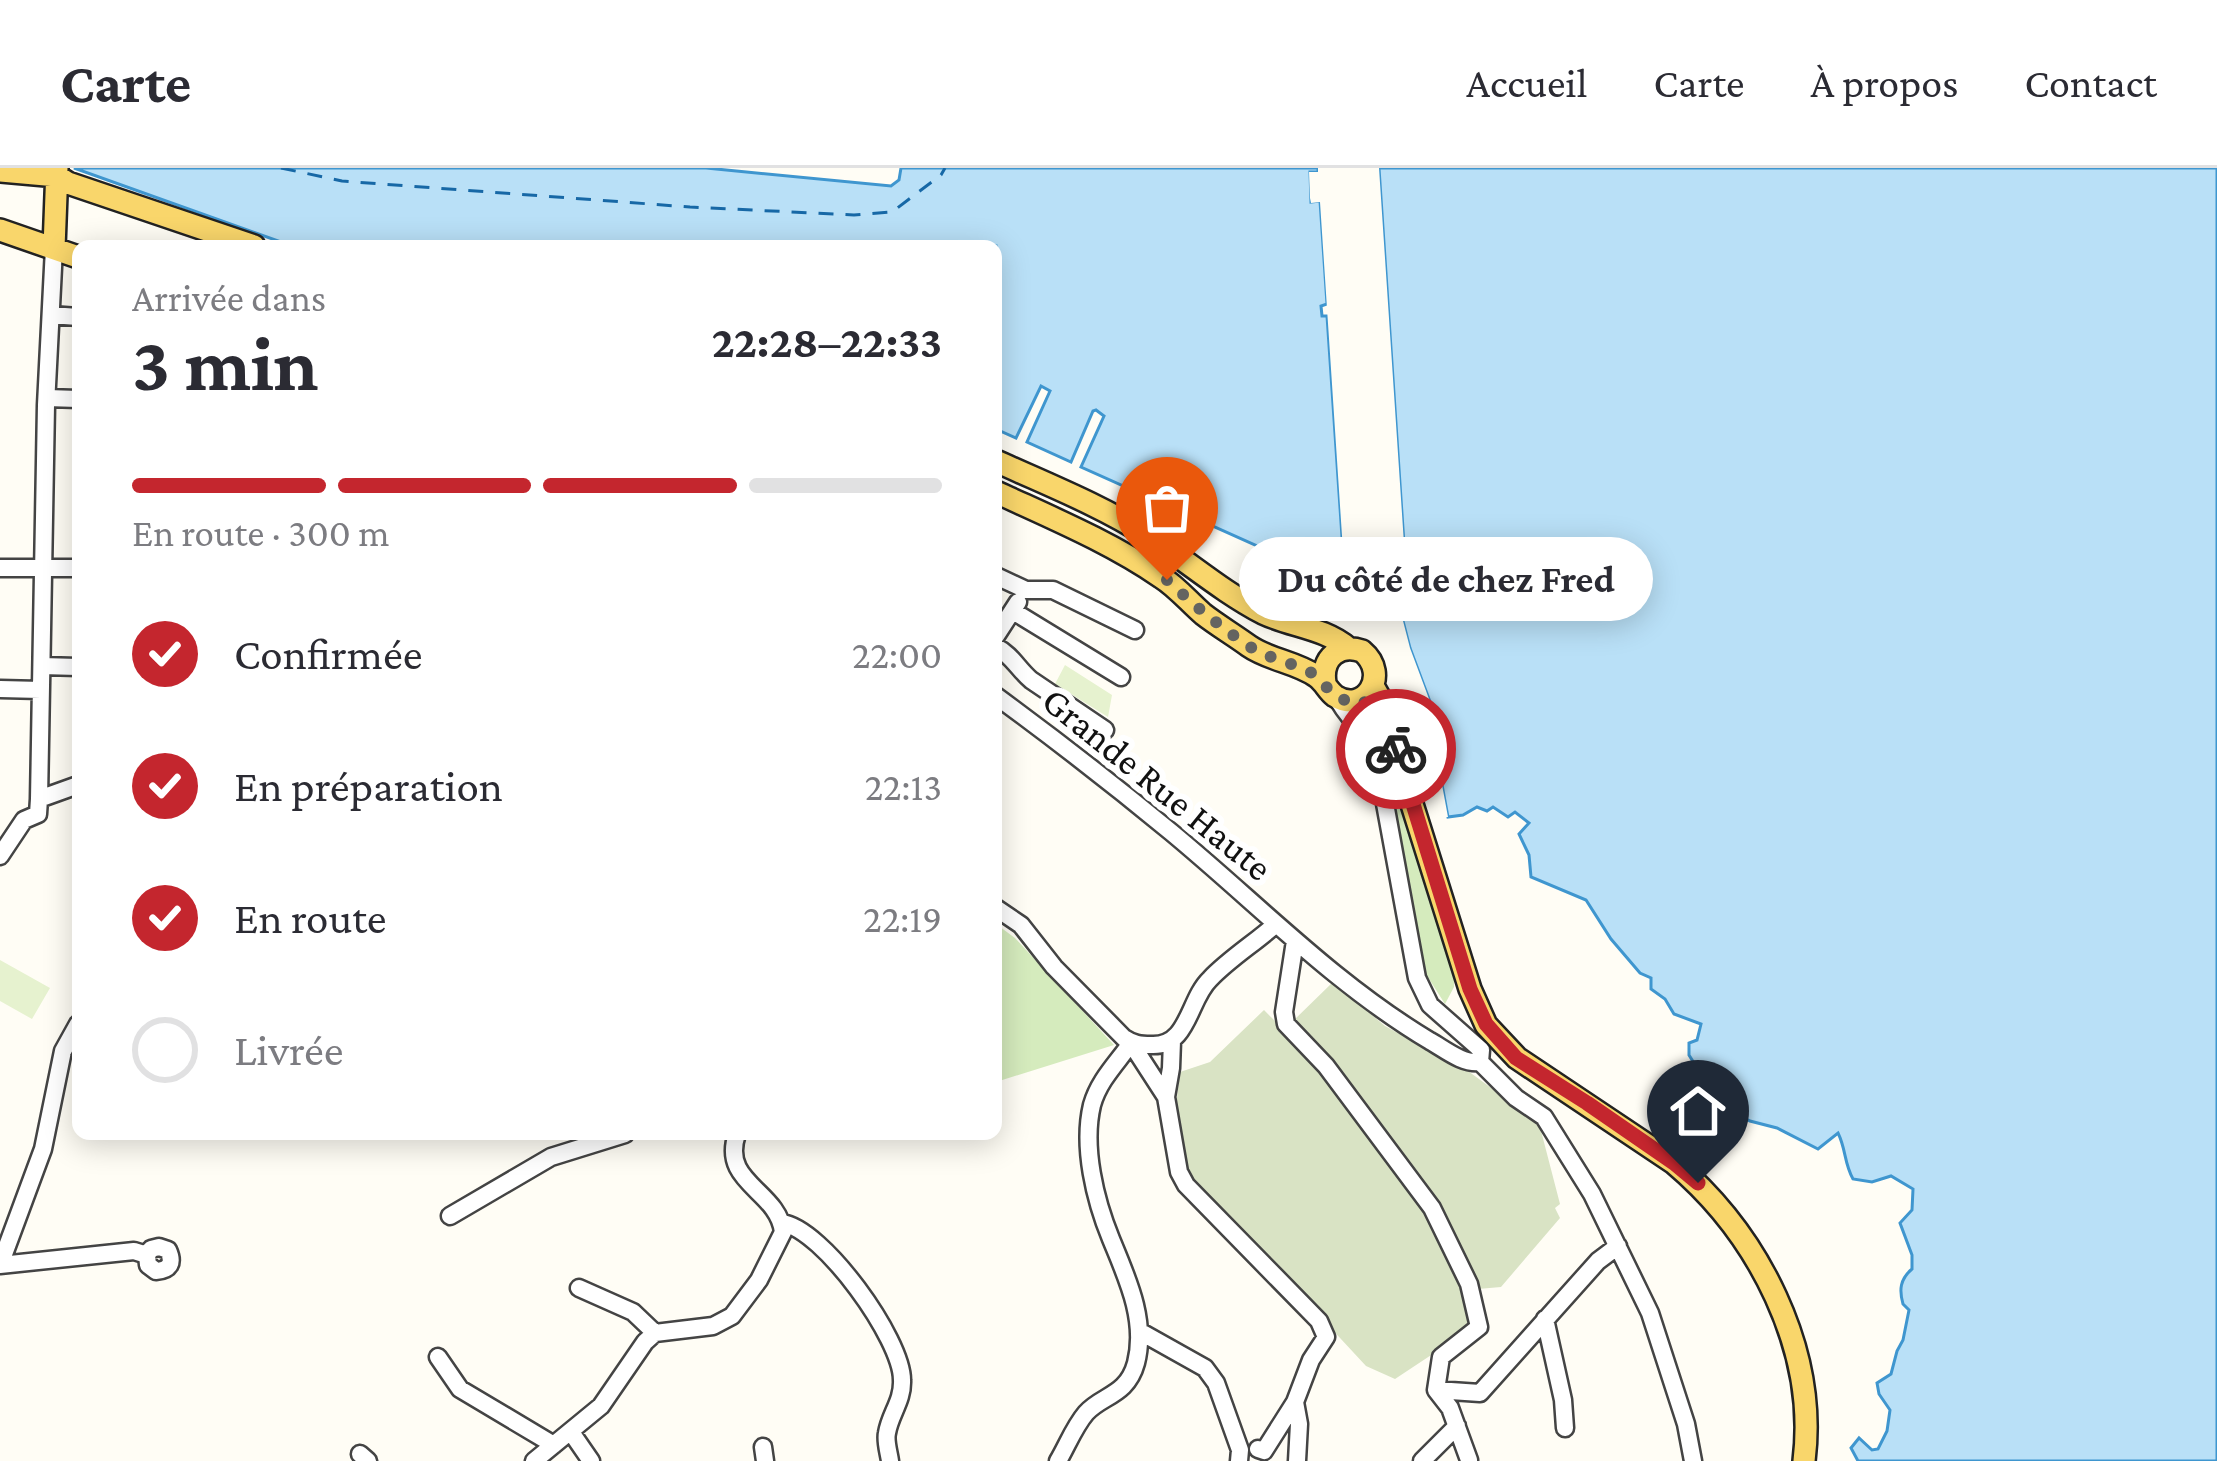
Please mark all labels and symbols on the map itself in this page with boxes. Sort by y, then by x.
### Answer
pin [1116,457,1218,580]
callout: Du côté de chez Fred [1239,538,1653,622]
street label: Grande Rue Haute [1035,678,1281,889]
courier [1336,689,1456,809]
pin [1647,1060,1749,1183]

